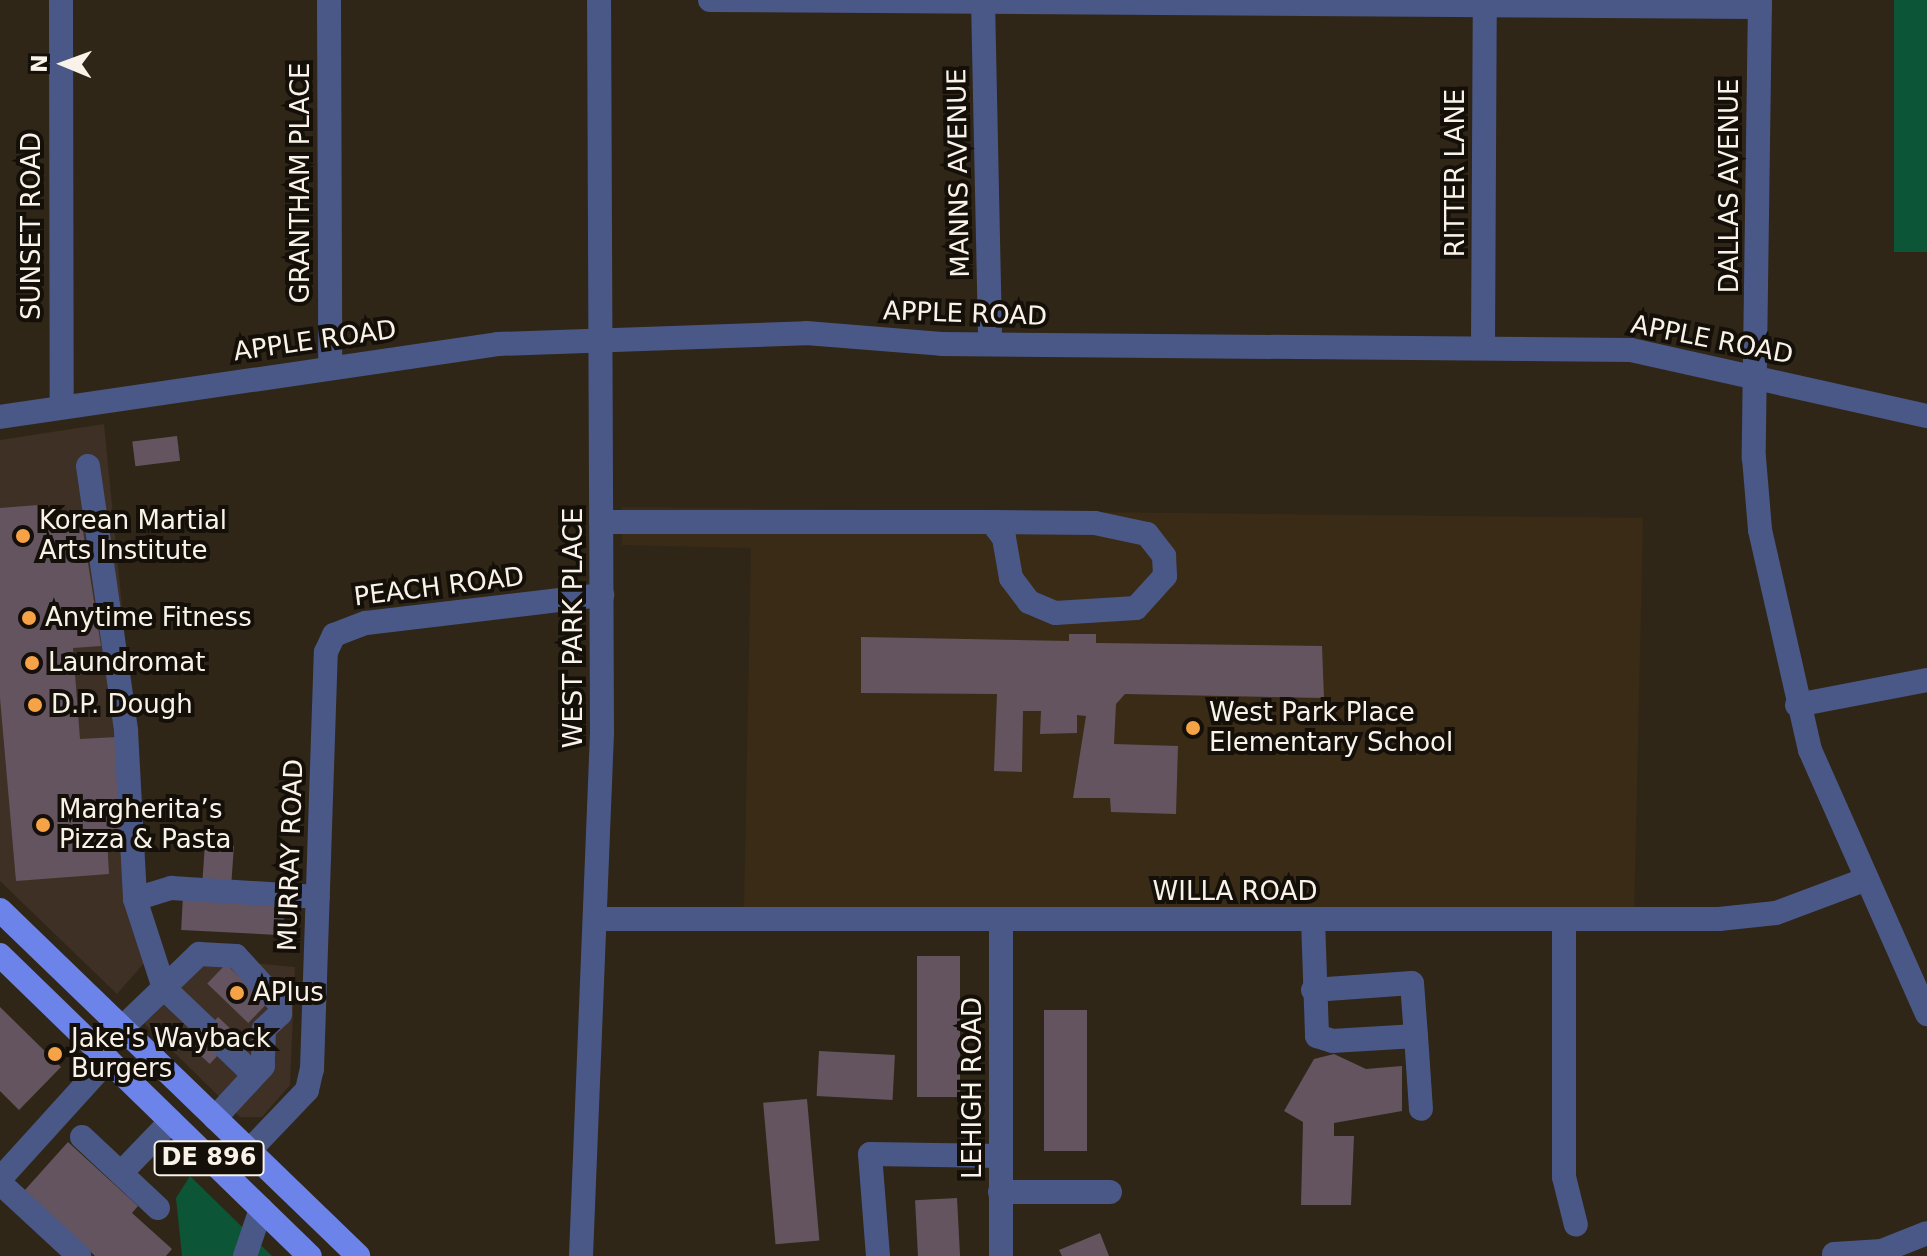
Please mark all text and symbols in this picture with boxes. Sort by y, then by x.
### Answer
north arrow [24,24,104,104]
text: N [27,54,52,73]
street label: GRANTHAM PLACE [285,63,317,303]
street label: MANNS AVENUE [942,68,976,278]
street label: DALLAS AVENUE [1714,79,1746,293]
street label: RITTER LANE [1440,89,1472,257]
street label: SUNSET ROAD [16,132,48,320]
street label: APPLE ROAD [882,296,1048,332]
street label: APPLE ROAD [1628,309,1796,371]
street label: APPLE ROAD [232,314,398,368]
place label: Korean Martial Arts Institute [39,505,227,566]
street label: WEST PARK PLACE [558,508,590,748]
marker: Korean Martial Arts Institute [14,527,32,545]
street label: PEACH ROAD [352,561,526,613]
place label: Anytime Fitness [45,602,252,634]
marker: Anytime Fitness [20,609,38,627]
place label: Laundromat [48,647,205,679]
marker: Laundromat [23,654,41,672]
place label: D.P. Dough [51,689,193,721]
marker: D.P. Dough [26,696,44,714]
place label: West Park Place Elementary School [1209,697,1453,758]
marker: West Park Place Elementary School [1184,719,1202,737]
street label: MURRAY ROAD [272,758,310,952]
place label: Margherita’s Pizza & Pasta [59,794,231,856]
marker: Margherita’s Pizza & Pasta [34,816,52,834]
street label: WILLA ROAD [1153,876,1317,908]
place label: APlus [253,977,324,1009]
marker: APlus [228,984,246,1002]
street label: LEHIGH ROAD [957,997,989,1179]
place label: Jake's Wayback Burgers [71,1023,271,1084]
marker: Jake's Wayback Burgers [46,1045,64,1063]
road number: DE 896 [153,1138,265,1178]

